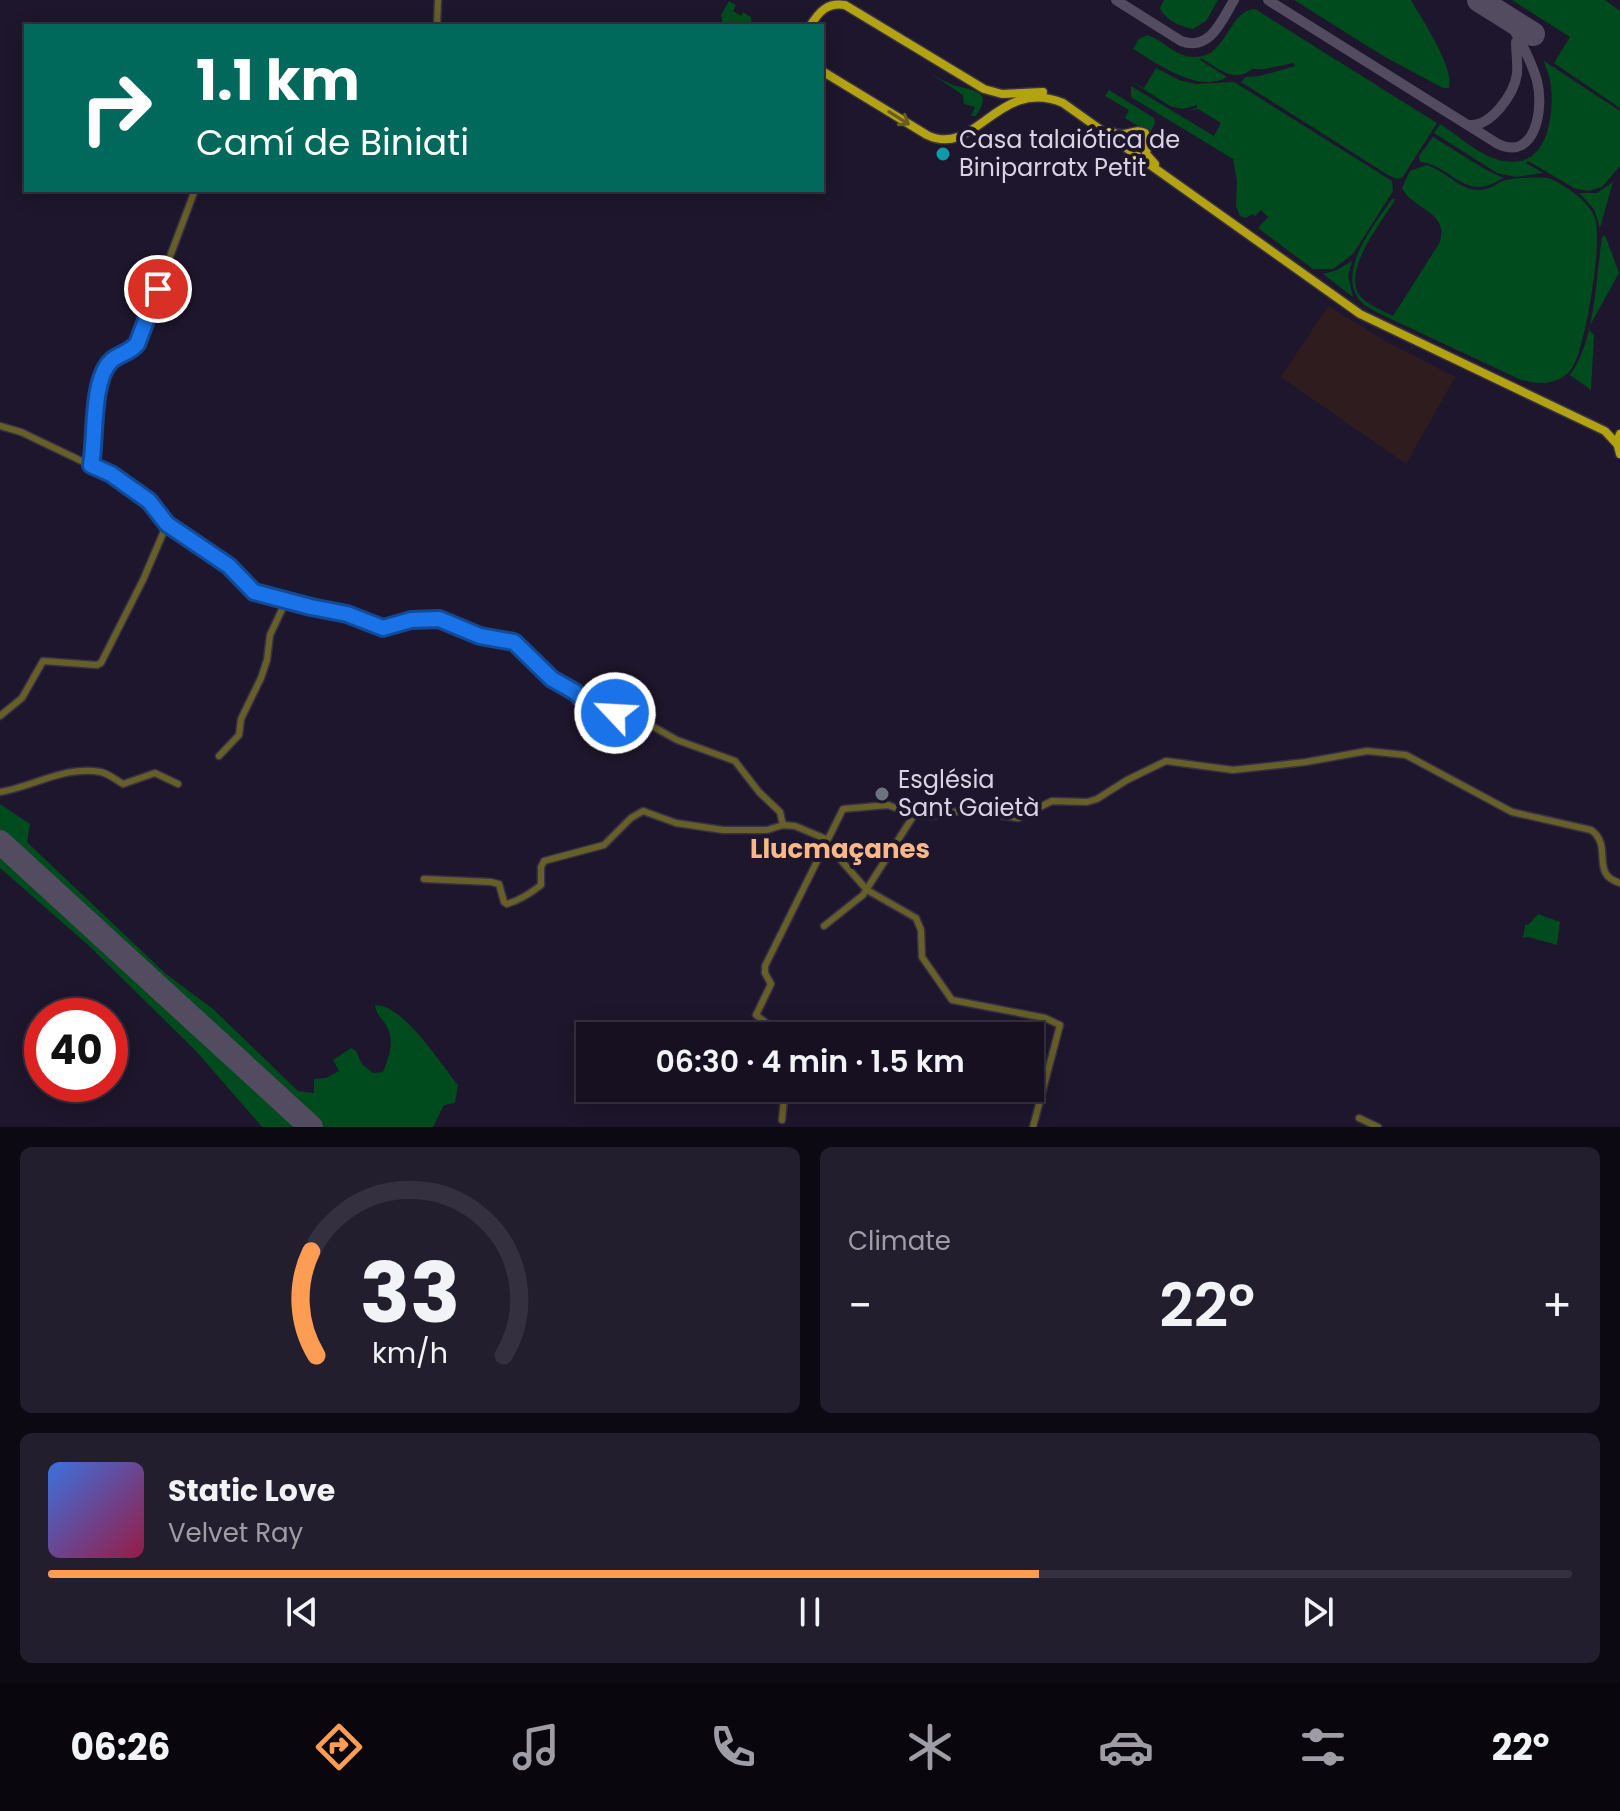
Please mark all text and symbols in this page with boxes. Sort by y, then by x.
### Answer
text: 1.1 km [196,41,360,120]
icon: right [64,56,168,160]
one-way arrow [887,111,910,127]
text: Camí de Biniati [196,117,469,168]
place label: Casa talaiótica de Biniparratx Petit [959,123,1180,184]
marker: Casa talaiótica de Biniparratx Petit [934,145,952,163]
pin [124,255,192,323]
icon: arrive [136,267,180,311]
position arrow [573,671,657,755]
place label: Església Sant Gaietà [898,763,1039,824]
marker: Església Sant Gaietà [873,785,891,803]
district label: Llucmaçanes [750,831,930,867]
speed limit sign: 40 [24,998,128,1102]
text: 06:30 · 4 min · 1.5 km [655,1040,965,1083]
text: Climate [848,1223,951,1259]
text: 33 [360,1235,460,1351]
text: 22° [1159,1264,1255,1348]
text: − [848,1275,872,1336]
text: + [1542,1275,1572,1336]
text: km/h [372,1333,448,1373]
text: Static Love [168,1469,335,1512]
text: Velvet Ray [168,1515,303,1551]
icon: previous [280,1590,324,1634]
icon: pause [788,1590,832,1634]
icon: next [1296,1590,1340,1634]
icon: directions [311,1719,367,1775]
icon: music [508,1719,564,1775]
icon: phone [705,1719,761,1775]
icon: climate [902,1719,958,1775]
icon: car [1098,1719,1154,1775]
icon: filters [1295,1719,1351,1775]
text: 06:26 [70,1722,171,1773]
text: 22° [1492,1722,1550,1773]

